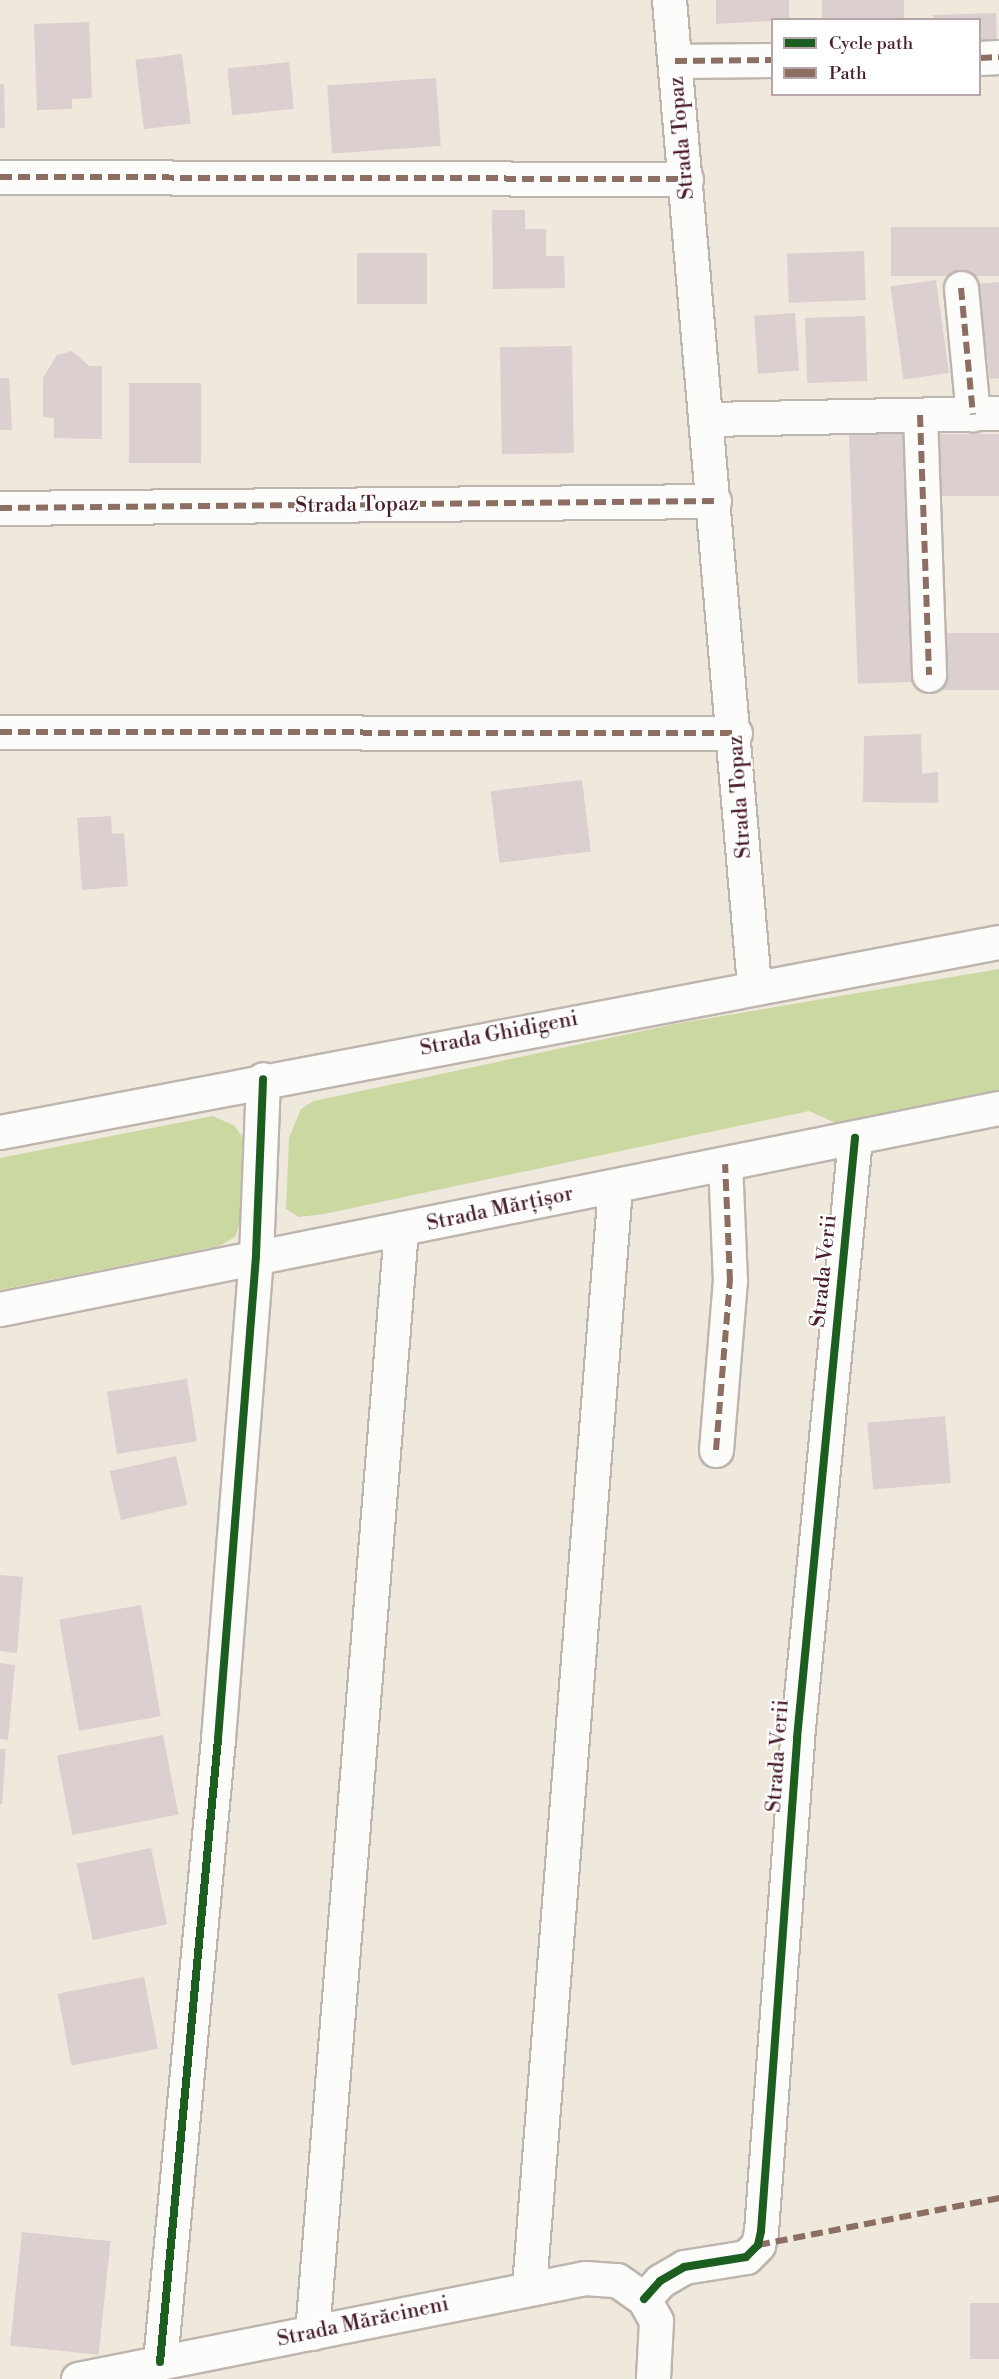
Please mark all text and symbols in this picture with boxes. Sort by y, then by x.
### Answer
legend [771,18,981,96]
text: Cycle path [829,32,913,55]
text: Path [829,62,867,85]
street label: Strada Topaz [664,75,700,201]
street label: Strada Topaz [295,491,419,519]
street label: Strada Topaz [723,735,757,859]
street label: Strada Ghidigeni [418,1006,580,1062]
street label: Strada Mărțișor [424,1181,576,1237]
street label: Strada Verii [806,1213,842,1329]
street label: Strada Verii [761,1699,795,1813]
street label: Strada Mărăcineni [275,2291,451,2353]

